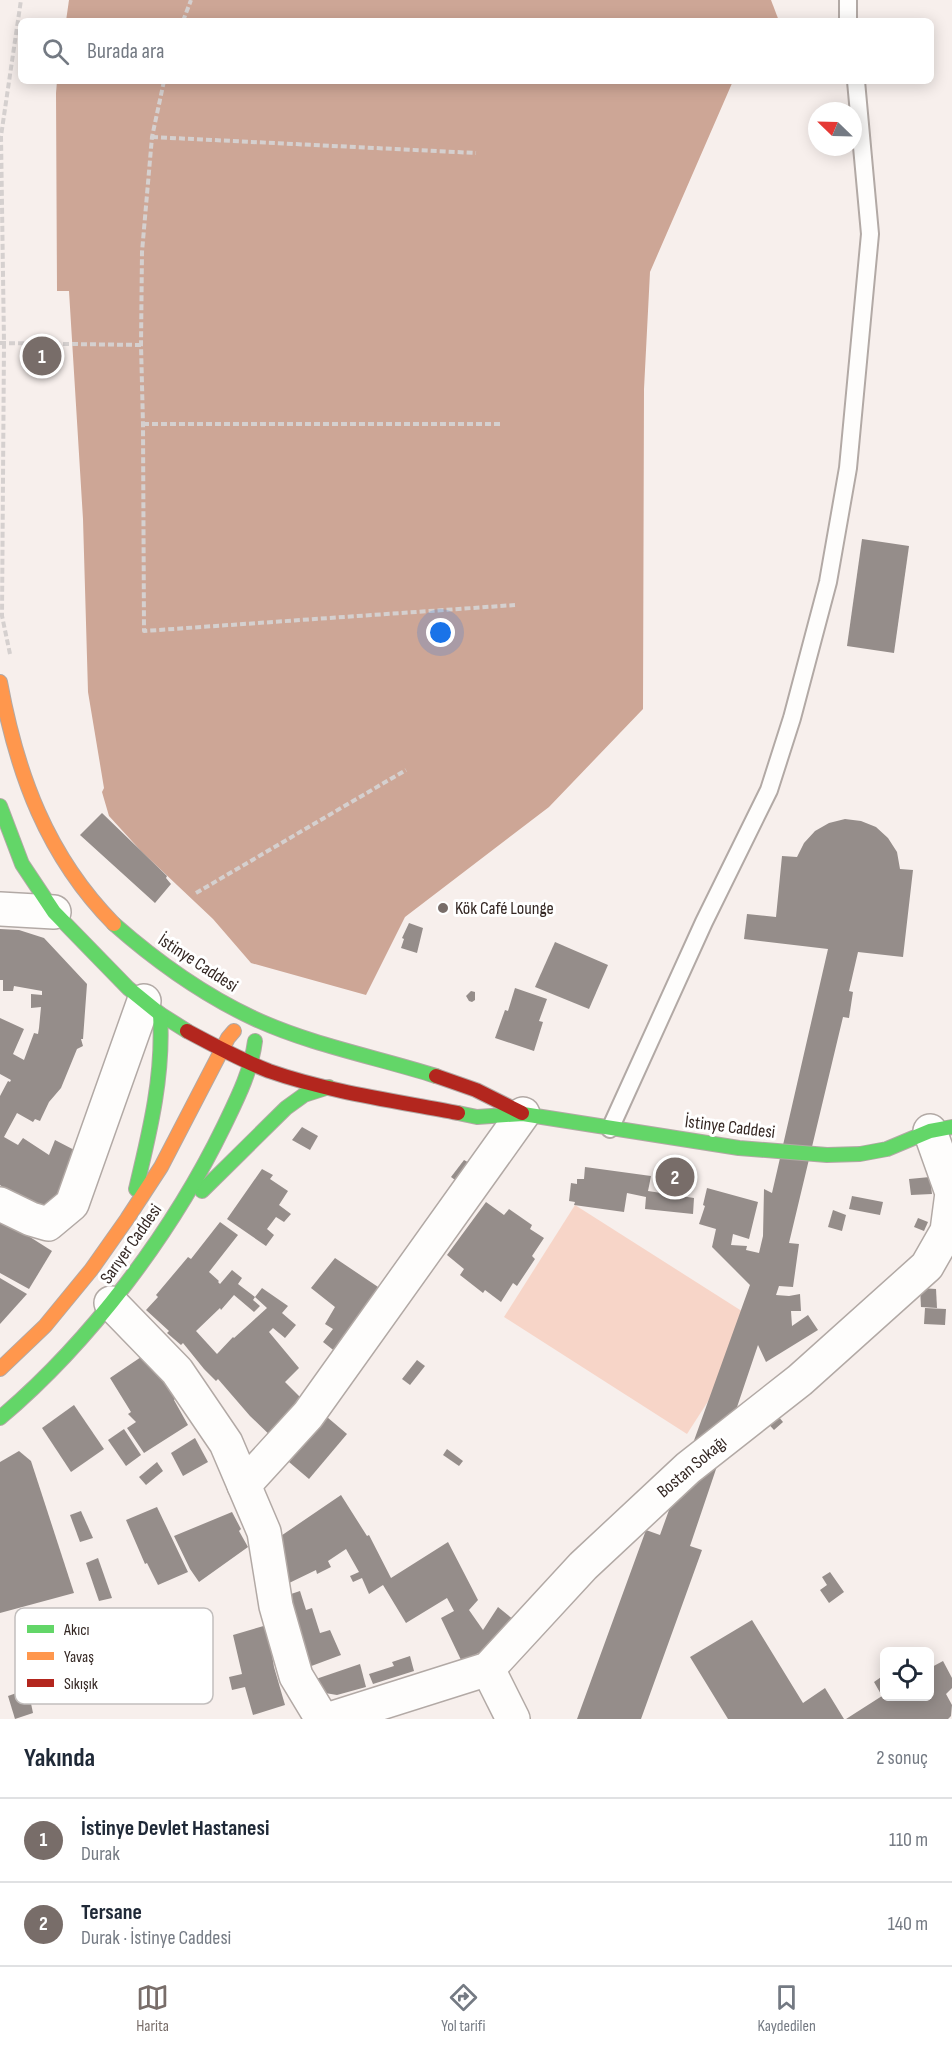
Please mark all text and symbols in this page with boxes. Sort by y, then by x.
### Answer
search box [18,18,934,84]
icon: search [39,35,72,68]
text: Burada ara [87,38,164,65]
north arrow [808,102,862,156]
pin: 1 [22,334,62,378]
your location [426,618,455,647]
place label: Kök Café Lounge [455,898,554,919]
marker: Kök Café Lounge [436,901,450,915]
street label: İstinye Caddesi [154,929,242,997]
street label: İstinye Caddesi [684,1111,776,1143]
pin: 2 [656,1154,694,1200]
street label: Sarıyer Caddesi [96,1200,166,1288]
street label: Bostan Sokağı [653,1432,731,1502]
legend [15,1608,213,1704]
text: Akıcı [63,1621,89,1640]
map controls [880,1647,934,1701]
button: locate [880,1647,934,1701]
text: Yavaş [64,1648,94,1667]
text: Sıkışık [64,1675,98,1694]
text: Yakında [24,1743,95,1774]
text: 2 sonuç [876,1746,928,1770]
text: İstinye Devlet Hastanesi [81,1815,269,1842]
text: 1 [40,1828,47,1852]
text: 110 m [889,1828,928,1852]
text: Durak [81,1842,120,1866]
text: Tersane [81,1899,142,1926]
text: 2 [39,1912,48,1936]
text: 140 m [888,1912,928,1936]
text: Durak · İstinye Caddesi [81,1926,231,1950]
tab: Harita [136,1981,169,2036]
tab: Yol tarifi [441,1981,485,2036]
tab: Kaydedilen [758,1981,816,2036]

